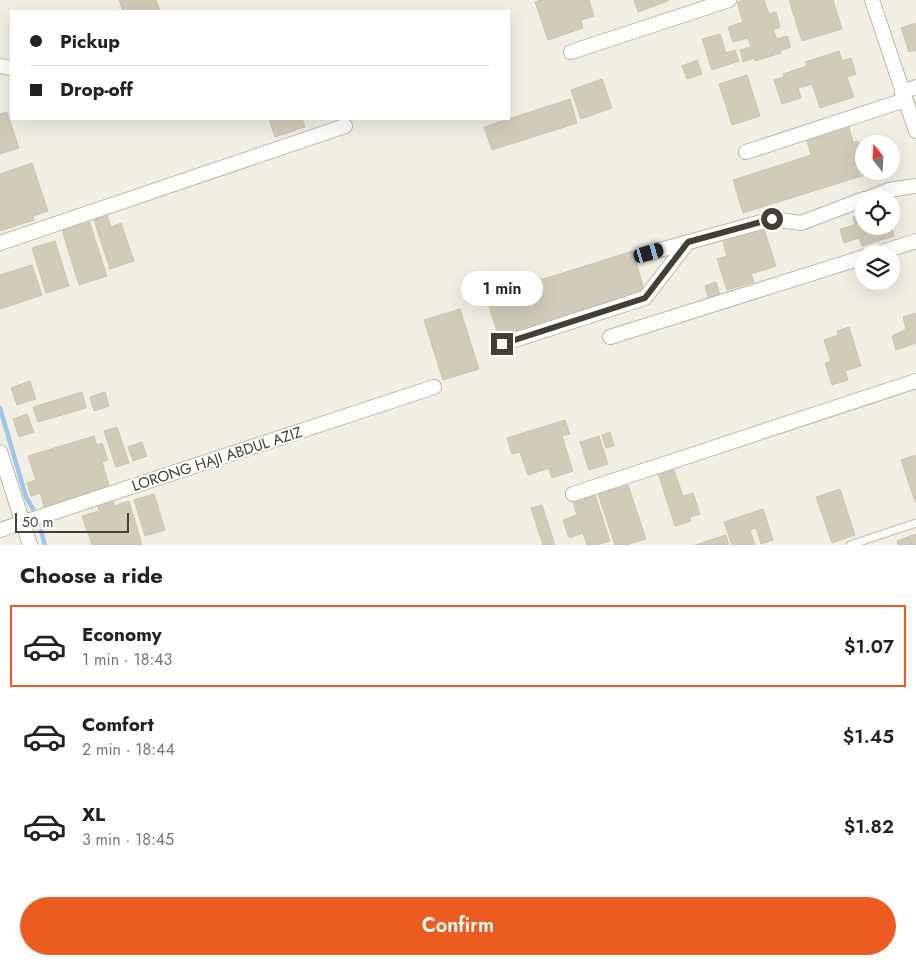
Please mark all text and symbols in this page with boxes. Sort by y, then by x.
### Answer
text: Pickup [60,28,120,55]
text: Drop-off [60,76,133,103]
north arrow [855,135,900,180]
map controls [855,135,900,290]
button: locate [855,190,900,235]
route start [761,208,783,230]
car [632,242,665,264]
button: layers [855,245,900,290]
callout: 1 min [461,272,543,306]
text: 1 min [483,277,521,300]
route end [491,333,513,355]
street label: LORONG HAJI ABDUL AZIZ [129,421,305,497]
scale bar [15,510,129,533]
text: 50 m [22,512,53,532]
text: Choose a ride [20,559,163,591]
text: Economy [82,621,162,648]
icon: car [22,624,67,669]
text: $1.07 [844,633,894,660]
text: 1 min · 18:43 [82,648,172,671]
text: Comfort [82,711,154,738]
icon: car [22,714,67,759]
text: $1.45 [843,723,894,750]
text: 2 min · 18:44 [82,738,175,761]
text: XL [82,801,105,828]
icon: car [22,804,67,849]
text: $1.82 [844,813,894,840]
text: 3 min · 18:45 [82,828,174,851]
button: Confirm [20,897,896,955]

